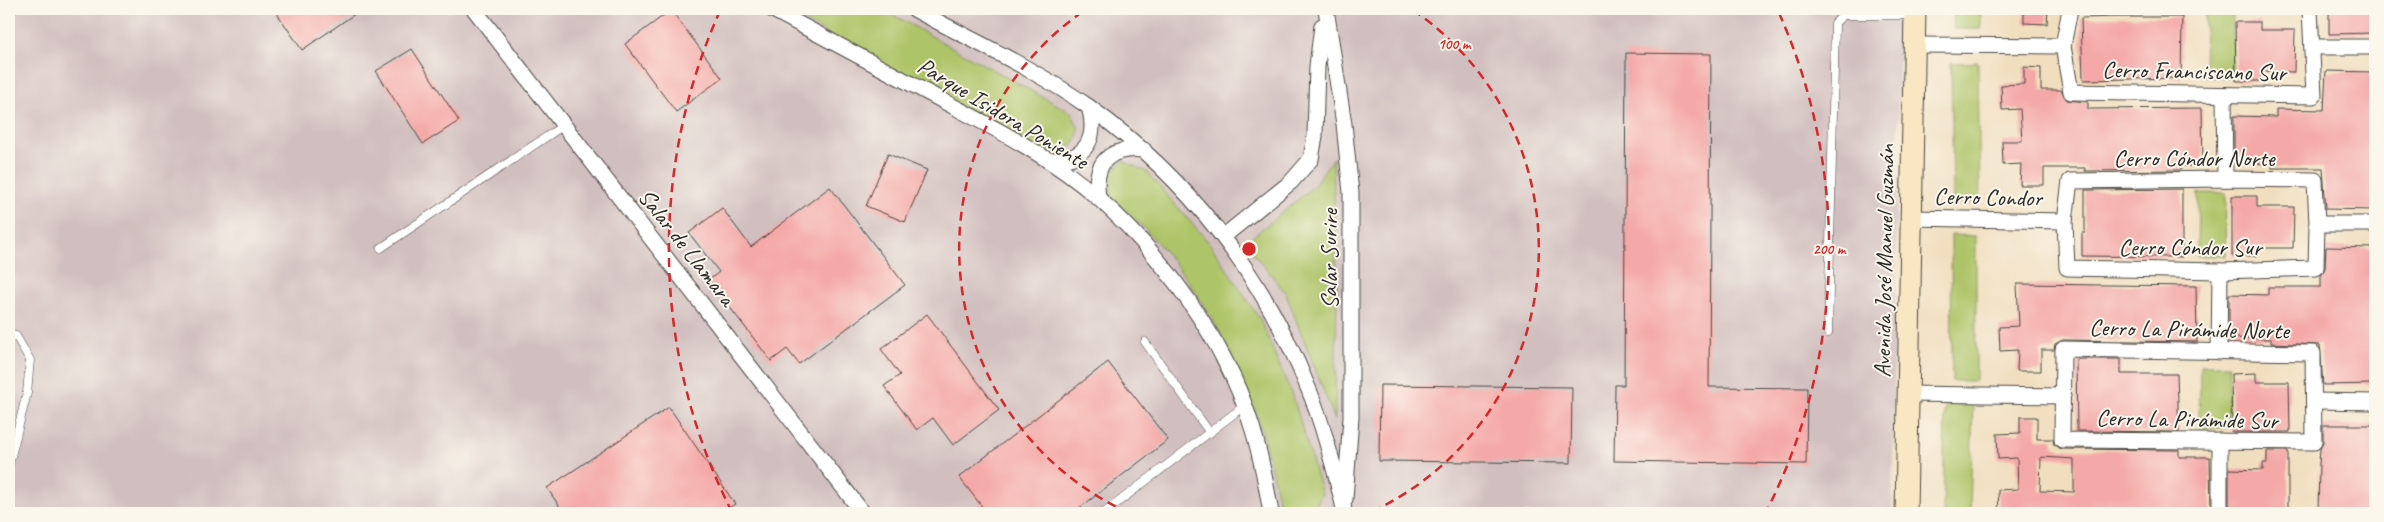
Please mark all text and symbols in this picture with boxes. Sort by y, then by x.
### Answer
text: 100 m [1438,35,1472,54]
street label: Parque Isidora Poniente [912,50,1096,177]
street label: Cerro Franciscano Sur [2102,54,2289,88]
street label: Avenida José Manuel Guzmán [1867,143,1901,378]
street label: Cerro Cóndor Norte [2113,143,2277,173]
street label: Cerro Condor [1934,181,2045,213]
street label: Salar de Llamara [632,182,744,313]
street label: Salar Surire [1314,207,1344,309]
street label: Cerro Cóndor Sur [2118,232,2264,262]
centre of rings [1240,240,1258,258]
text: 200 m [1813,240,1847,259]
street label: Cerro La Pirámide Norte [2089,312,2291,346]
street label: Cerro La Pirámide Sur [2096,402,2280,436]

